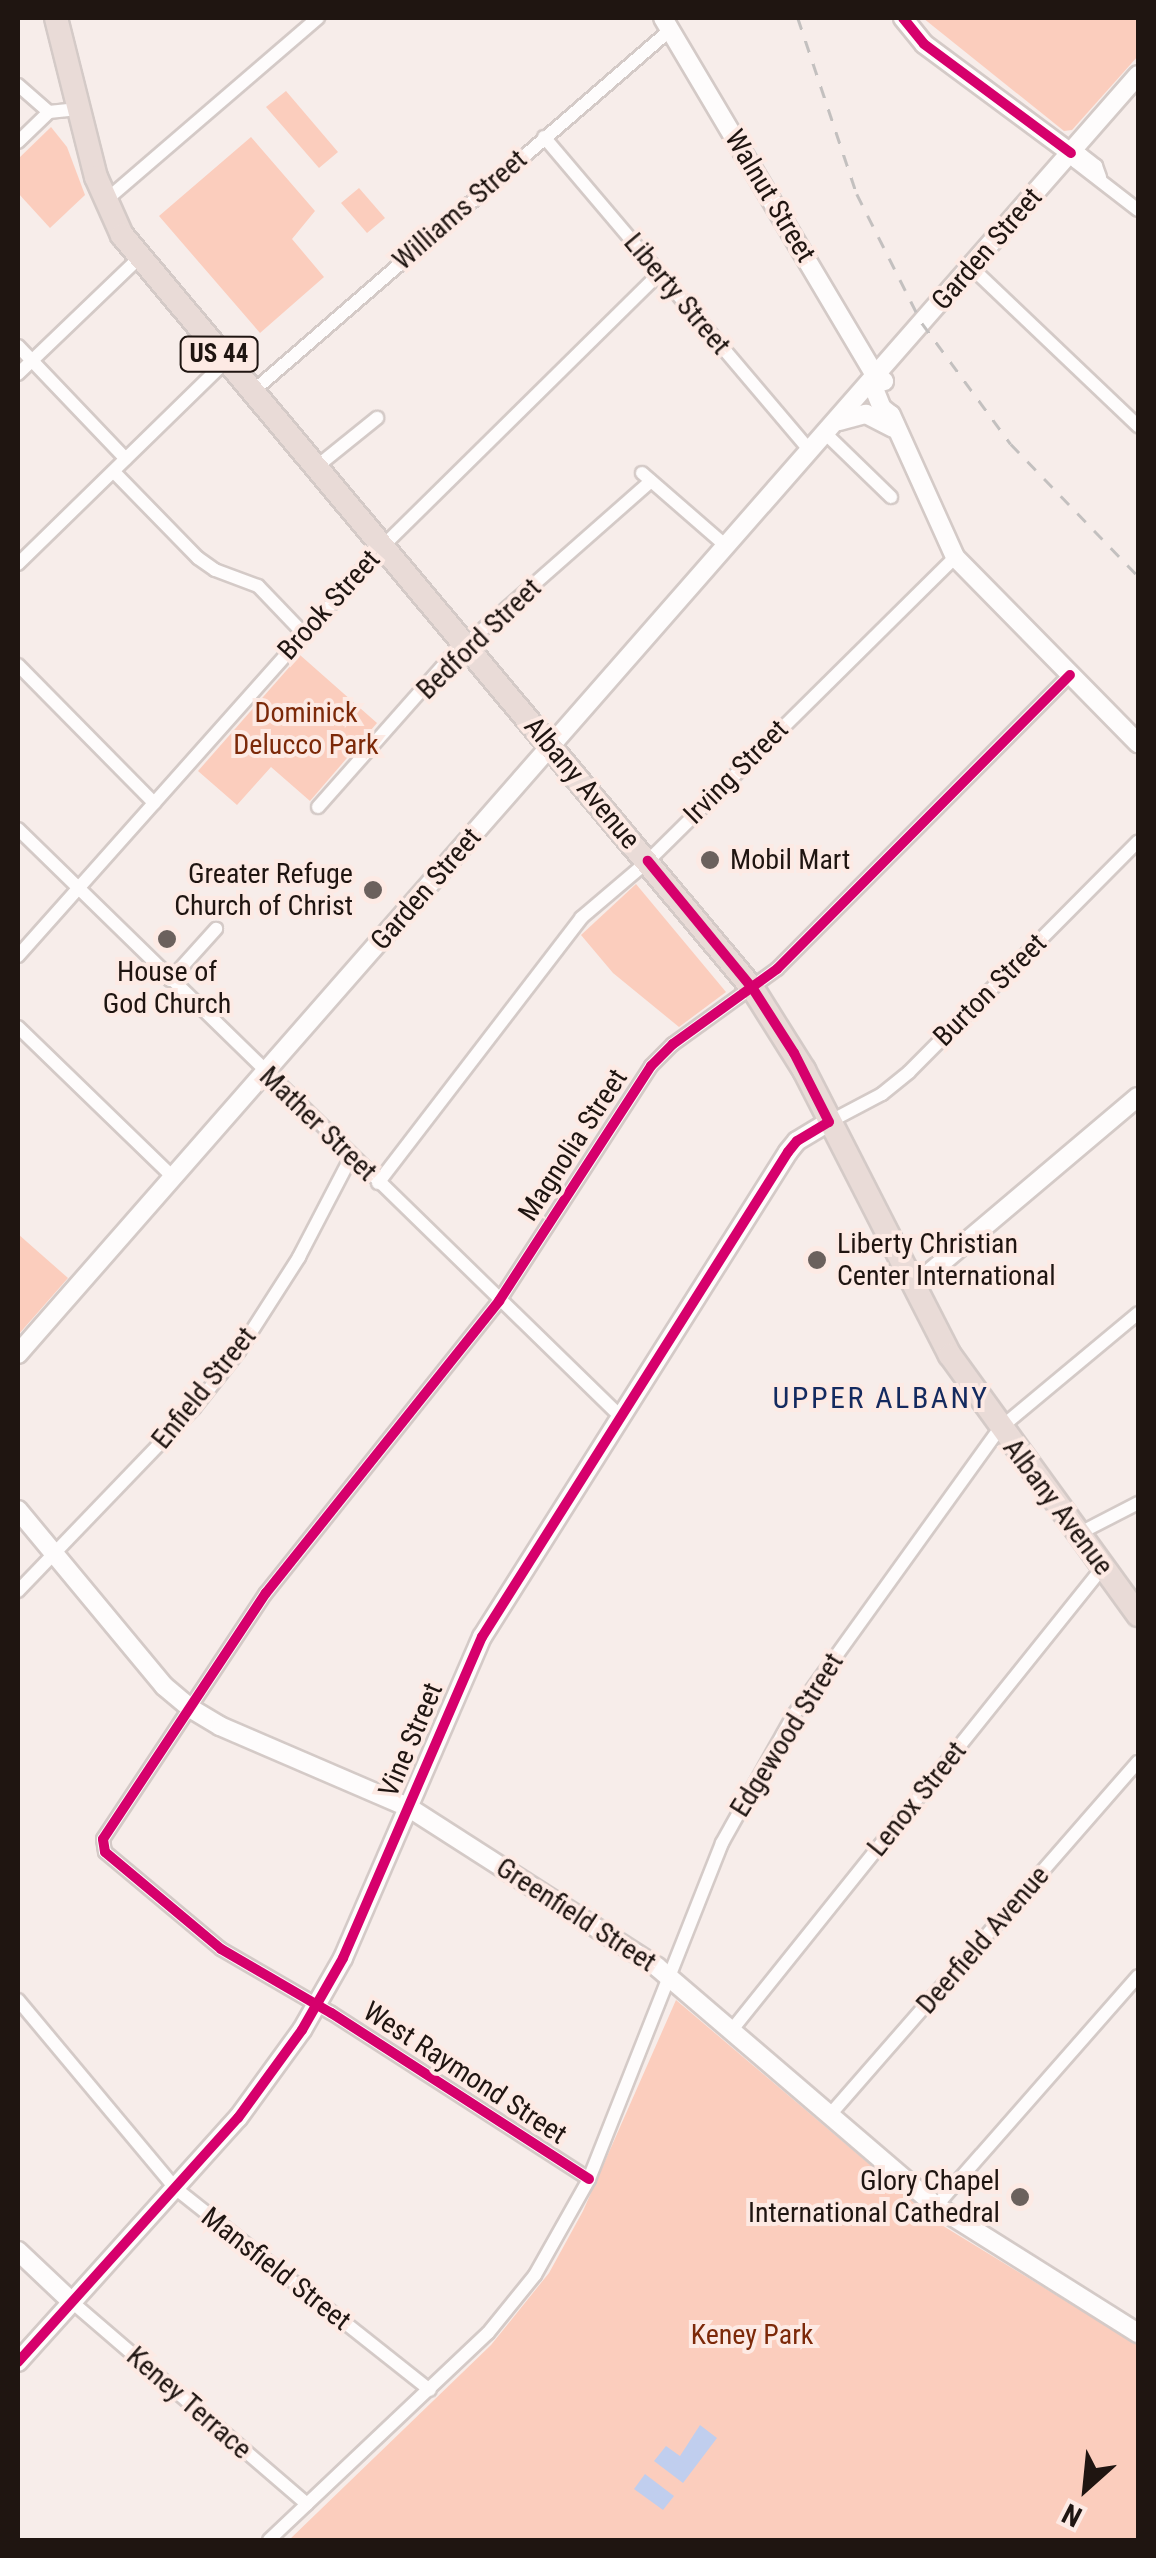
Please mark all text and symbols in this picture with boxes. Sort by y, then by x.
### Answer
street label: Walnut Street [717,124,823,268]
street label: Williams Street [386,143,534,277]
street label: Garden Street [925,181,1049,317]
street label: Liberty Street [617,227,737,361]
road number: US 44 [179,334,259,374]
street label: Brook Street [271,543,387,667]
street label: Bedford Street [410,572,548,706]
park label: Dominick Delucco Park [233,696,379,762]
street label: Albany Avenue [517,710,647,856]
street label: Irving Street [677,713,795,831]
street label: Garden Street [364,821,488,957]
place label: Mobil Mart [730,843,850,877]
marker: Mobil Mart [699,849,721,871]
place label: Greater Refuge Church of Christ [174,857,353,923]
marker: Greater Refuge Church of Christ [362,879,384,901]
street label: Burton Street [927,927,1053,1053]
marker: House of God Church [156,928,178,950]
place label: House of God Church [103,955,231,1021]
street label: Mather Street [252,1060,384,1188]
street label: Magnolia Street [511,1063,635,1227]
place label: Liberty Christian Center International [837,1227,1056,1293]
marker: Liberty Christian Center International [806,1249,828,1271]
street label: Enfield Street [145,1320,263,1456]
district label: UPPER ALBANY [773,1380,989,1416]
street label: Albany Avenue [996,1432,1120,1582]
street label: Edgewood Street [723,1647,851,1823]
street label: Vine Street [372,1678,450,1802]
street label: Lenox Street [860,1735,974,1863]
street label: Greenfield Street [490,1851,662,1979]
street label: Deerfield Avenue [910,1859,1056,2021]
street label: West Raymond Street [357,1995,573,2151]
place label: Glory Chapel International Cathedral [748,2164,1000,2230]
marker: Glory Chapel International Cathedral [1009,2186,1031,2208]
street label: Mansfield Street [195,2200,357,2338]
park label: Keney Park [691,2318,813,2352]
street label: Keney Terrace [119,2339,259,2467]
north arrow [1036,2438,1136,2538]
text: N [1057,2497,1087,2534]

